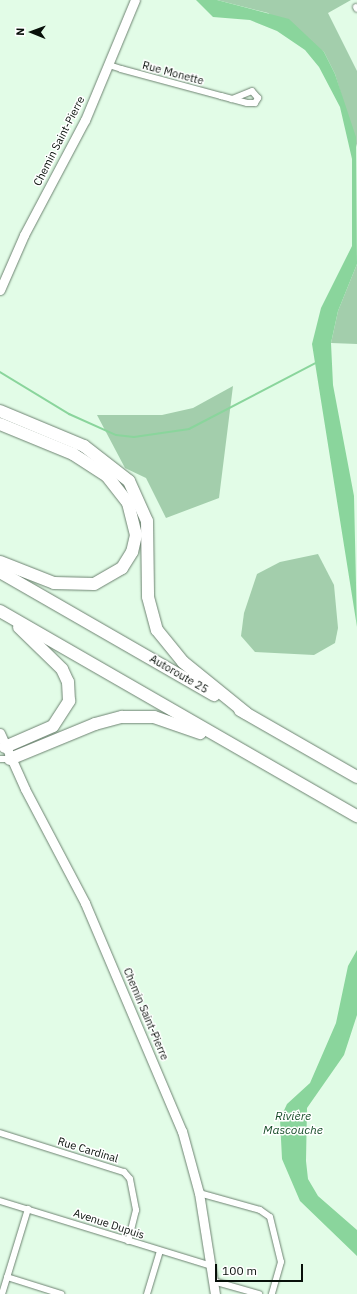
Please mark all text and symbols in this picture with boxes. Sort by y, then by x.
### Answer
north arrow [12,12,52,52]
text: N [13,28,27,36]
street label: Rue Monette [141,58,205,88]
street label: Chemin Saint-Pierre [31,94,87,188]
street label: Autoroute 25 [147,652,211,696]
street label: Chemin Saint-Pierre [121,966,171,1062]
water label: Rivière Mascouche [263,1109,323,1137]
street label: Rue Cardinal [56,1135,120,1165]
street label: Avenue Dupuis [72,1206,146,1242]
scale bar [217,1256,305,1282]
text: 100 m [222,1263,257,1278]

